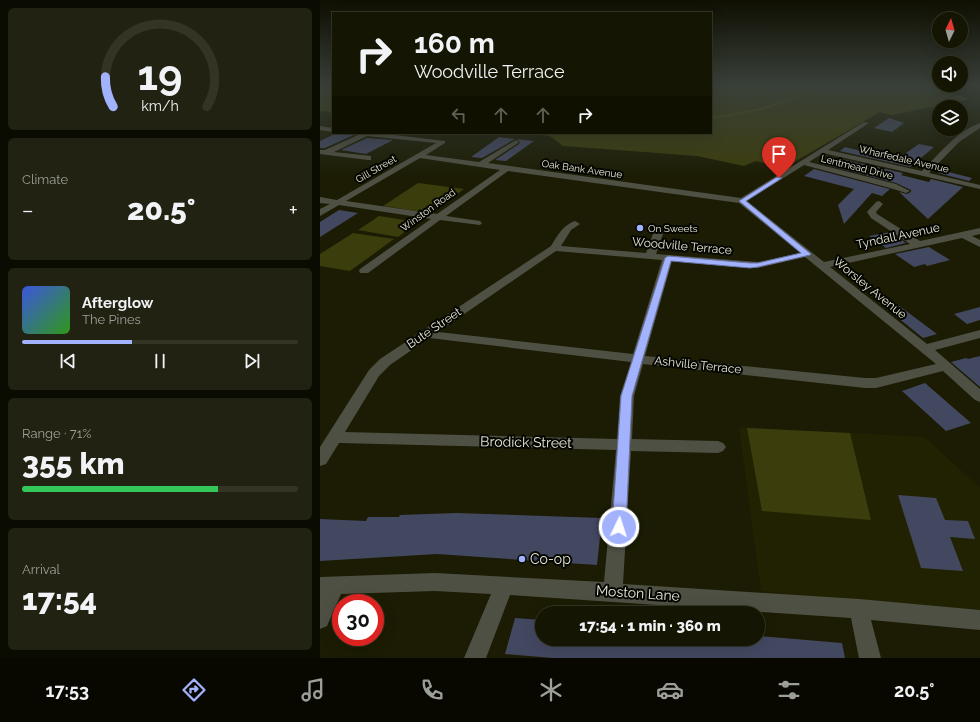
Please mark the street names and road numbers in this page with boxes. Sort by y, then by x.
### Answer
street label: Wharfedale Avenue [858,143,950,175]
street label: Gill Street [354,153,399,185]
street label: Lentmead Drive [820,153,894,181]
street label: Oak Bank Avenue [541,158,623,180]
street label: Winston Road [399,186,457,234]
street label: Tyndall Avenue [855,220,941,252]
street label: Woodville Terrace [631,235,733,257]
street label: Worsley Avenue [831,254,909,322]
street label: Bute Street [404,305,464,351]
street label: Ashville Terrace [654,353,742,377]
street label: Brodick Street [480,433,572,451]
street label: Moston Lane [596,582,680,604]

